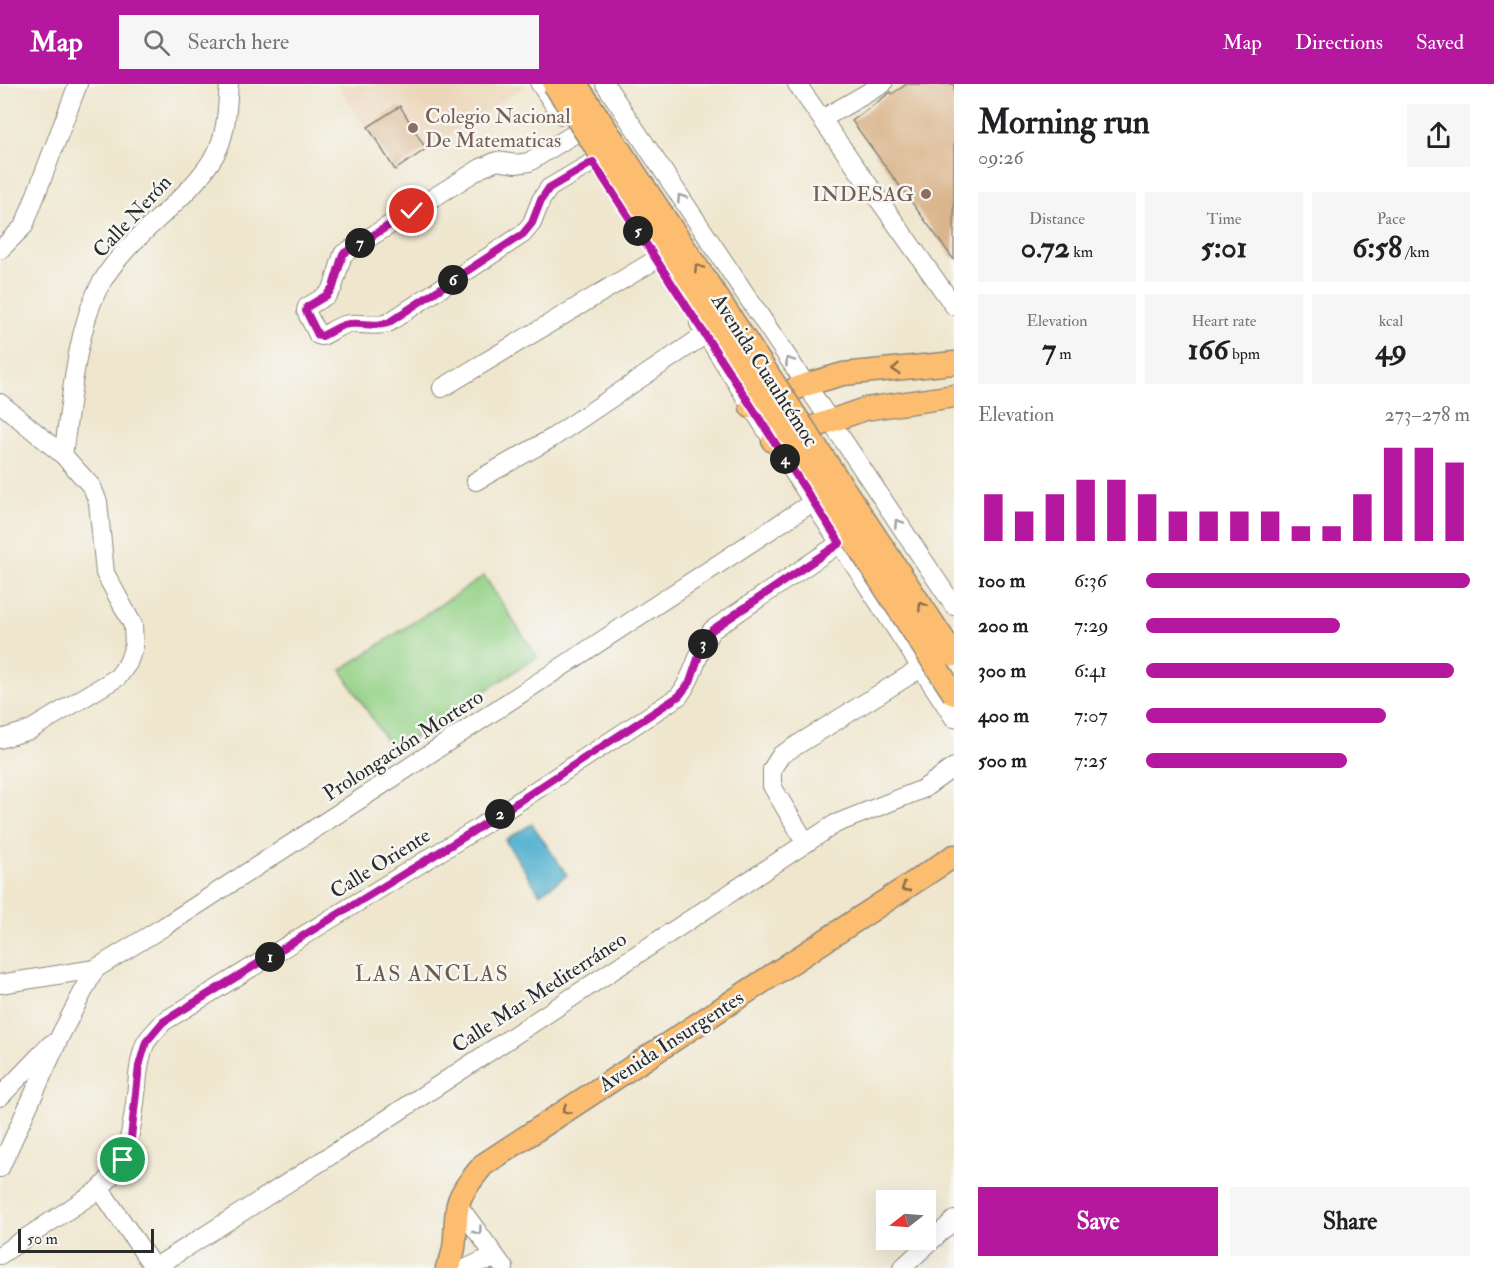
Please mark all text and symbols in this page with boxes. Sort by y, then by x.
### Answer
search box [119,15,539,69]
text: Map [30,25,83,60]
icon: search [140,26,173,59]
text: Search here [188,28,289,56]
text: Map [1222,29,1262,56]
text: Directions [1295,29,1383,56]
text: Saved [1416,29,1464,56]
text: Morning run [978,102,1150,143]
place label: Colegio Nacional De Matematicas [425,103,571,154]
button: share [1407,104,1470,167]
marker: Colegio Nacional De Matematicas [406,121,420,135]
text: 09:26 [978,145,1024,170]
street label: Calle Nerón [87,169,178,263]
place label: INDESAG [812,181,914,208]
pin [386,185,437,236]
marker: INDESAG [919,187,933,201]
icon: check [395,194,428,227]
one-way arrow [677,194,688,205]
text: Distance [1029,209,1085,229]
text: Time [1207,209,1241,229]
text: Pace [1377,209,1405,229]
pin: 5 [623,216,653,246]
text: 5 [634,221,642,241]
pin: 7 [345,228,375,258]
text: 0.72 [1021,229,1070,266]
text: 5:01 [1201,229,1247,266]
text: 6:58 [1352,229,1402,266]
text: 7 [356,233,364,253]
text: km [1070,242,1093,262]
text: /km [1402,242,1430,262]
one-way arrow [694,264,705,275]
pin: 6 [438,265,468,295]
text: 6 [449,270,457,290]
street label: Avenida Cuauhtémoc [705,288,824,452]
text: Elevation [1027,311,1087,331]
text: Heart rate [1191,311,1257,331]
text: kcal [1379,311,1403,331]
text: 7 [1042,331,1056,368]
text: 166 [1188,331,1229,368]
text: 49 [1375,331,1407,368]
text: m [1056,344,1072,364]
text: bpm [1229,344,1260,364]
one-way arrow [785,357,796,368]
one-way arrow [891,362,900,375]
text: Elevation [978,402,1054,427]
text: 273–278 m [1385,402,1470,427]
pin: 4 [770,444,800,474]
text: 4 [781,449,789,469]
one-way arrow [894,518,905,529]
text: 100 m [978,568,1025,593]
text: 6:36 [1074,568,1107,593]
one-way arrow [918,602,929,613]
text: 200 m [978,613,1028,638]
text: 7:29 [1074,613,1109,638]
pin: 3 [688,629,718,659]
text: 3 [700,634,706,654]
text: 300 m [978,658,1026,683]
text: 6:41 [1074,658,1107,683]
street label: Prolongación Mortero [318,684,488,807]
text: 400 m [978,703,1029,728]
text: 7:07 [1074,703,1108,728]
text: 500 m [978,748,1027,773]
text: 7:25 [1074,748,1107,773]
pin: 2 [485,799,515,829]
text: 2 [496,804,504,824]
street label: Calle Oriente [325,822,436,905]
one-way arrow [901,881,911,893]
street label: Calle Mar Mediterráneo [447,926,632,1059]
pin: 1 [255,942,285,972]
text: 1 [267,947,273,967]
district label: LAS ANCLAS [355,960,509,988]
street label: Avenida Insurgentes [593,984,749,1099]
one-way arrow [562,1103,573,1114]
pin [97,1134,148,1185]
icon: arrive [106,1143,139,1176]
button: Save [978,1187,1218,1256]
button: Share [1230,1187,1470,1256]
north arrow [876,1190,936,1250]
map controls [876,1190,936,1250]
one-way arrow [471,1225,482,1236]
scale bar [18,1226,154,1254]
text: 50 m [27,1229,58,1249]

